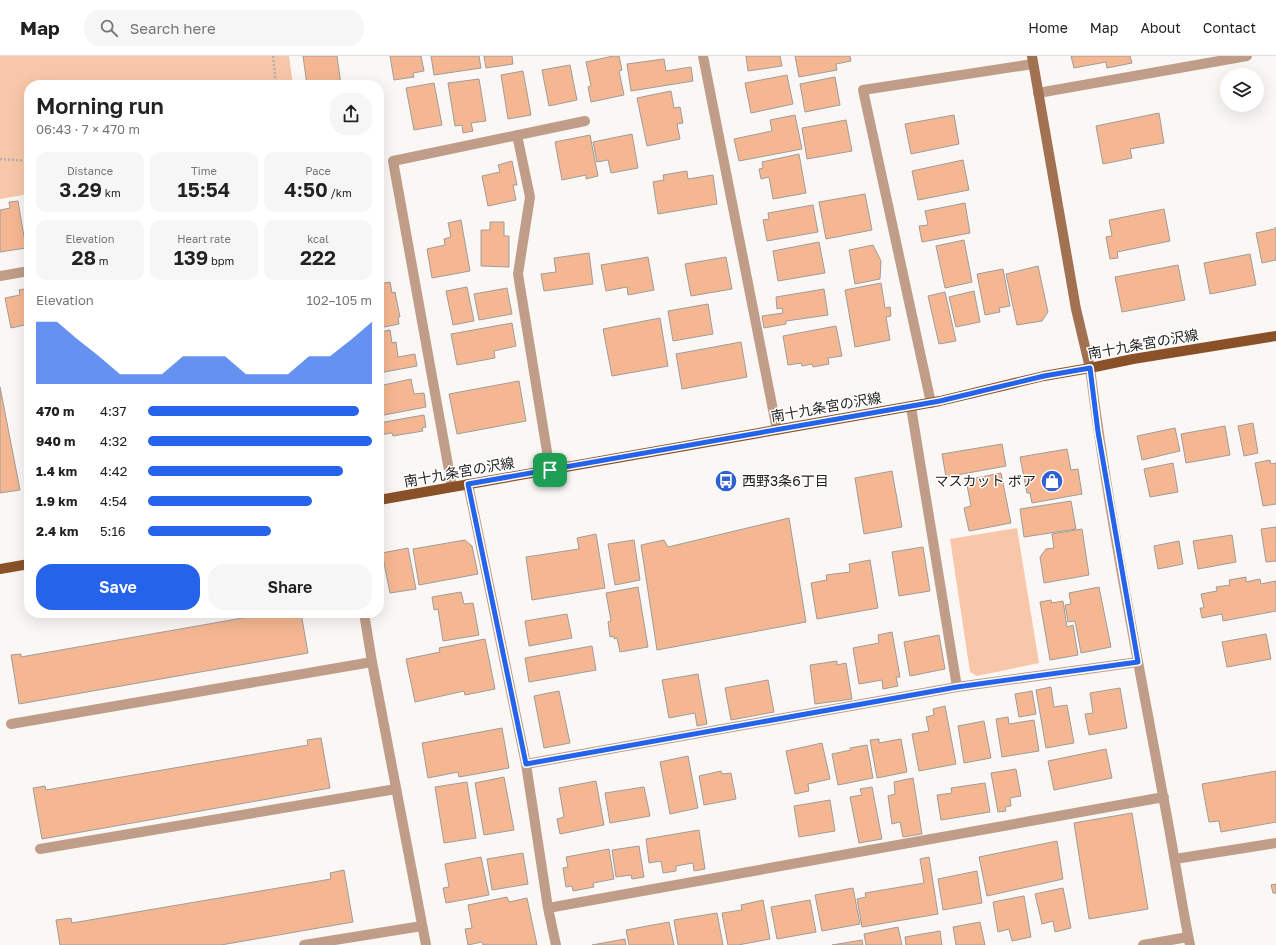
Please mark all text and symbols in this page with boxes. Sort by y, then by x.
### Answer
search box [84,10,364,46]
text: Map [20,16,60,39]
icon: search [98,17,120,39]
text: Search here [130,19,216,37]
text: Home [1028,19,1068,36]
text: Map [1090,19,1118,36]
text: About [1140,19,1181,36]
text: Contact [1203,19,1256,36]
map controls [1220,68,1264,112]
button: layers [1220,68,1264,112]
text: Morning run [36,92,164,119]
button: share [330,93,372,135]
text: 06:43 · 7 × 470 m [36,121,140,137]
text: Distance [67,164,113,177]
text: Time [191,164,217,177]
text: Pace [305,164,331,177]
text: 3.29 [59,177,102,201]
text: 15:54 [178,177,230,201]
text: 4:50 [284,177,328,201]
text: km [102,186,121,199]
text: /km [328,186,352,199]
text: Elevation [66,232,114,245]
text: Heart rate [177,232,231,245]
text: kcal [307,232,329,245]
text: 28 [71,245,96,269]
text: 139 [174,245,208,269]
text: 222 [300,245,336,269]
text: m [96,254,109,267]
text: bpm [208,254,234,267]
text: Elevation [36,292,94,308]
text: 102–105 m [307,292,372,308]
street label: 南十九条宮の沢線 [1086,325,1200,362]
street label: 南十九条宮の沢線 [769,388,883,425]
text: 470 m [36,403,74,419]
text: 4:37 [100,403,126,419]
text: 940 m [36,433,75,449]
text: 4:32 [100,433,127,449]
street label: 南十九条宮の沢線 [402,453,516,490]
pin [533,453,567,487]
icon: arrive [539,459,561,481]
text: 1.4 km [36,463,77,479]
text: 4:42 [100,463,127,479]
bus stop icon: 西野3条6丁目 [713,468,739,494]
shop icon: マスカット ボア [1039,468,1065,494]
place label: 西野3条6丁目 [742,472,829,489]
place label: マスカット ボア [935,472,1036,489]
text: 1.9 km [36,493,77,509]
text: 4:54 [100,493,127,509]
text: 2.4 km [36,523,78,539]
text: 5:16 [100,523,126,539]
button: Save [36,564,200,610]
button: Share [208,564,372,610]

